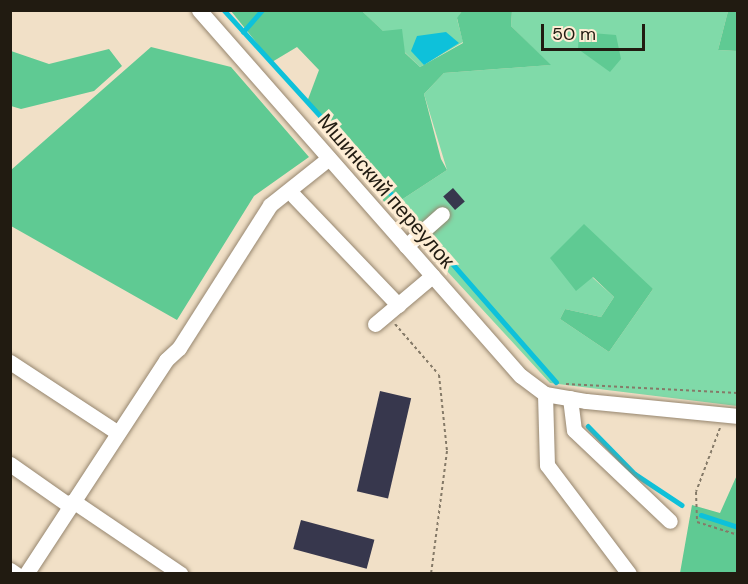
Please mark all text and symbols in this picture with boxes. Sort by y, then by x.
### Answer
scale bar [544,12,648,50]
text: 50 m [552,22,596,46]
street label: Мшинский переулок [312,109,460,273]

